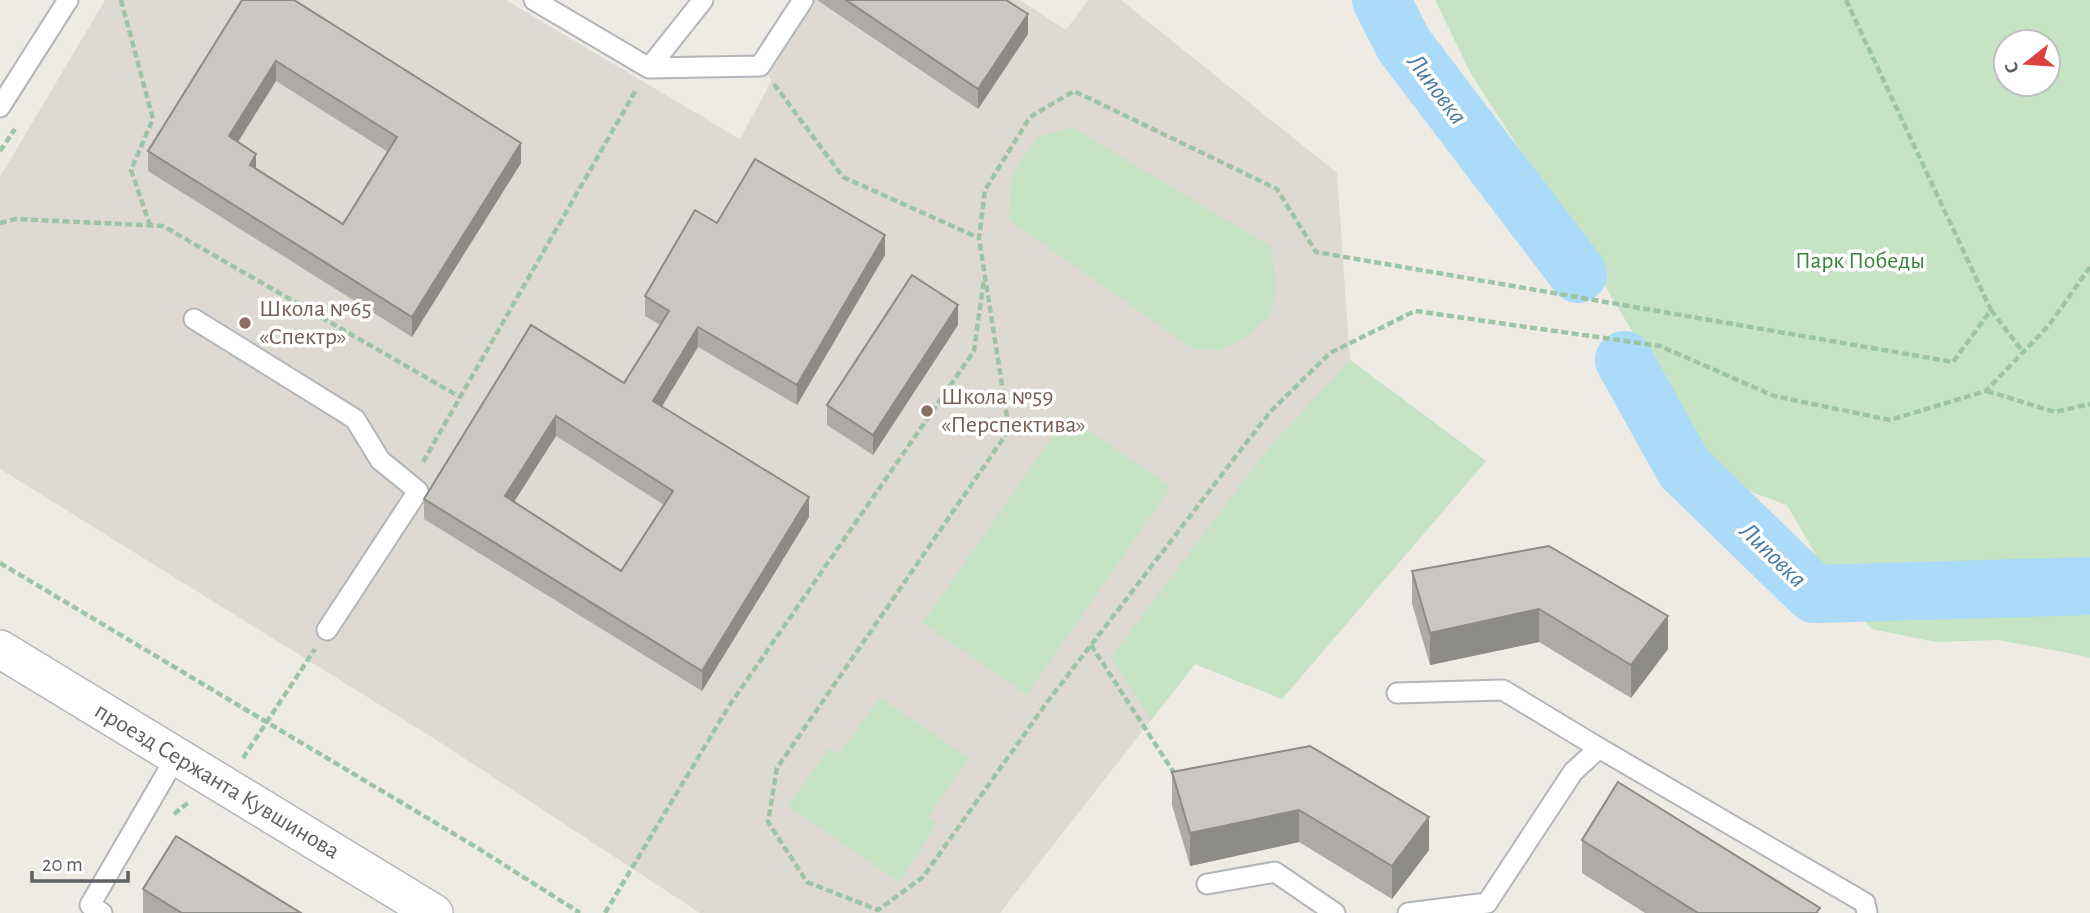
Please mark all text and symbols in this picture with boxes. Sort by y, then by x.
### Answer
north arrow [1992,28,2062,98]
water label: Липовка [1402,48,1472,129]
text: С [2002,60,2023,75]
park label: Парк Победы [1795,249,1925,273]
place label: Школа №65 «Спектр» [259,297,372,349]
marker: Школа №65 «Спектр» [237,315,253,331]
place label: Школа №59 «Перспектива» [941,385,1086,437]
marker: Школа №59 «Перспектива» [919,403,935,419]
water label: Липовка [1734,517,1811,593]
street label: проезд Сержанта Кувшинова [91,698,343,864]
scale bar [32,839,128,883]
text: 20 m [42,854,83,875]

